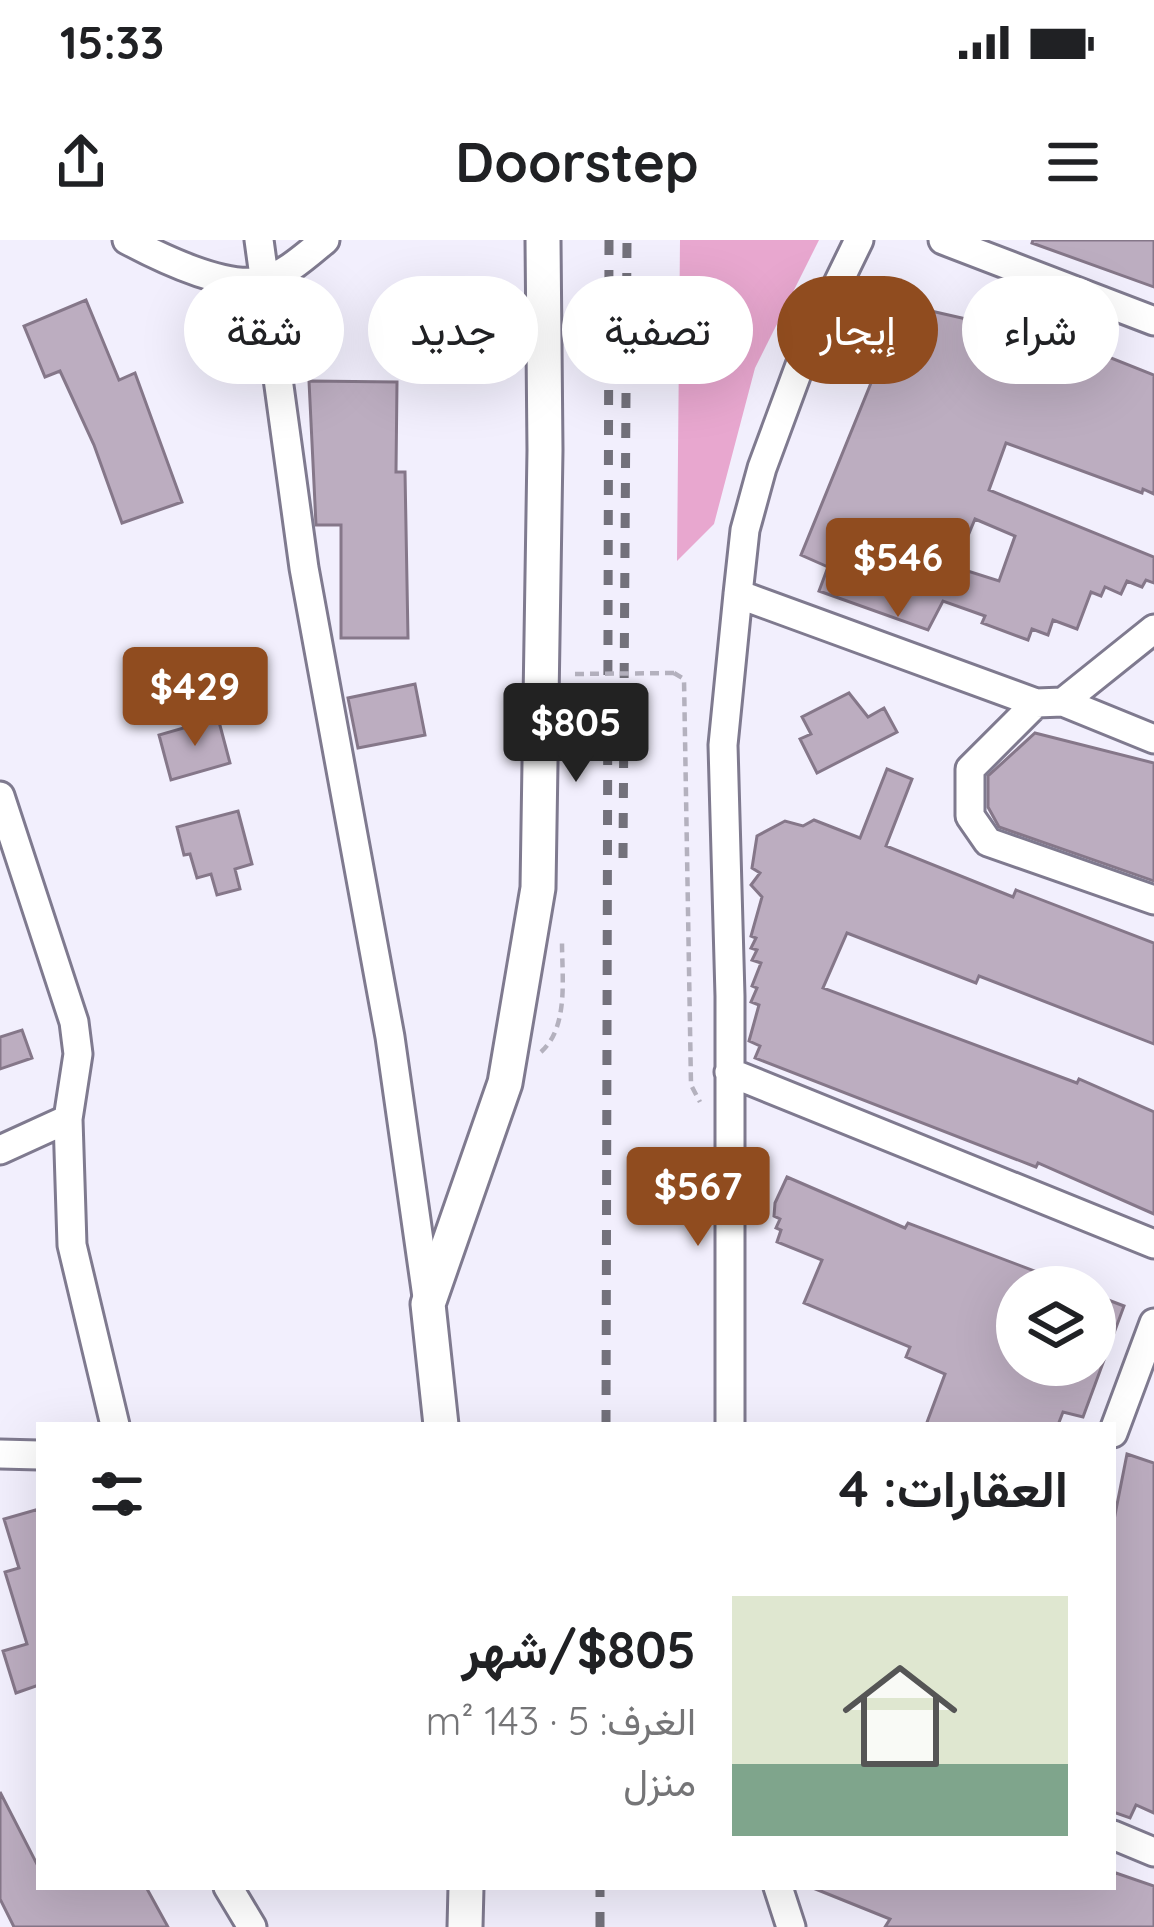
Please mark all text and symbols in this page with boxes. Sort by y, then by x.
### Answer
text: 15:33 [60,14,164,70]
text: Doorstep [455,128,699,196]
icon: share [48,129,114,195]
icon: menu [1040,129,1106,195]
chip: شقة [184,276,344,384]
chip: جديد [368,276,538,384]
chip: تصفية [562,276,753,384]
chip: إيجار [777,276,938,384]
chip: شراء [962,276,1119,384]
pin: $546 [827,518,969,620]
text: $546 [853,532,943,581]
pin: $429 [124,647,266,749]
text: $429 [150,661,240,710]
pin: $805 [505,683,647,785]
text: $805 [530,697,622,746]
pin: $567 [627,1147,769,1249]
text: $567 [654,1161,742,1210]
map controls [996,1266,1116,1386]
button: layers [996,1266,1116,1386]
text: العقارات: 4 [839,1456,1068,1520]
icon: filters [84,1461,150,1527]
text: $805/شهر [462,1617,696,1681]
icon: home [828,1644,972,1788]
text: الغرف: 5 · 143 m² [426,1696,696,1745]
text: منزل [623,1757,696,1806]

